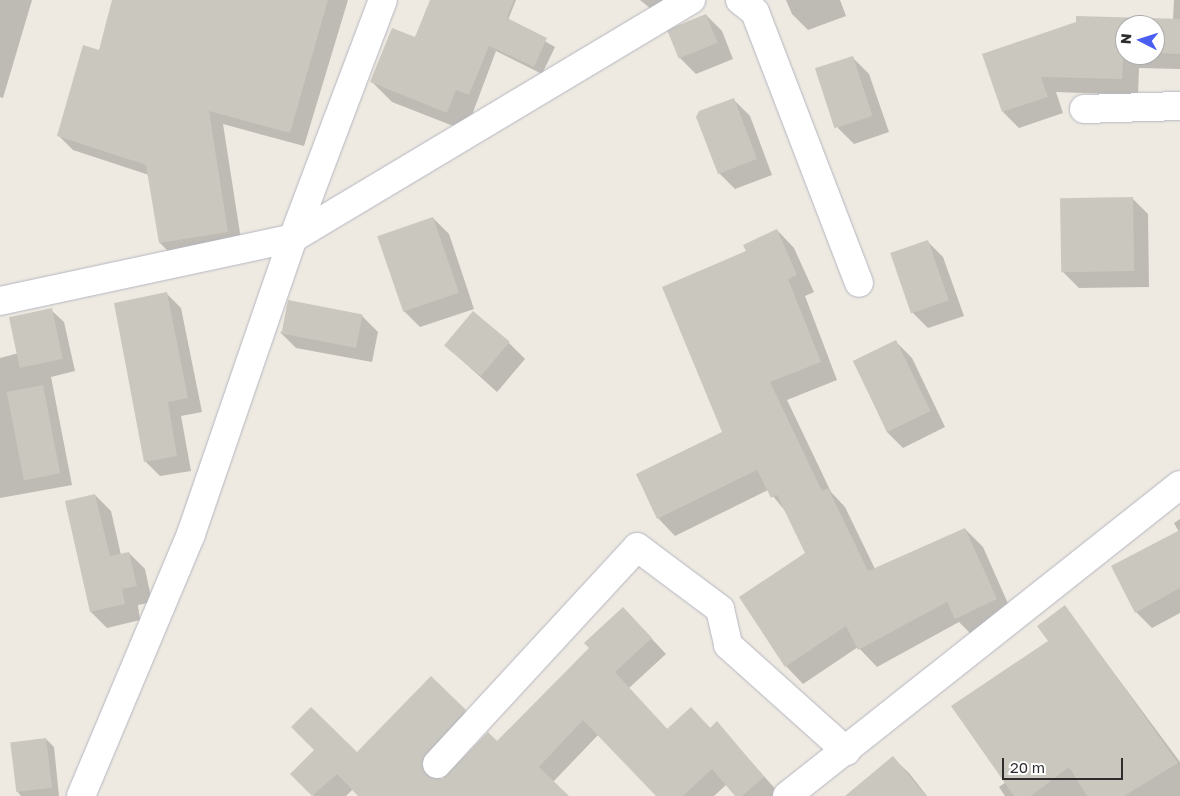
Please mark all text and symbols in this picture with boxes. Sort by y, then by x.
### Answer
north arrow [1115,15,1165,65]
text: N [1117,33,1134,45]
scale bar [1005,748,1126,780]
text: 20 m [1010,758,1045,776]

